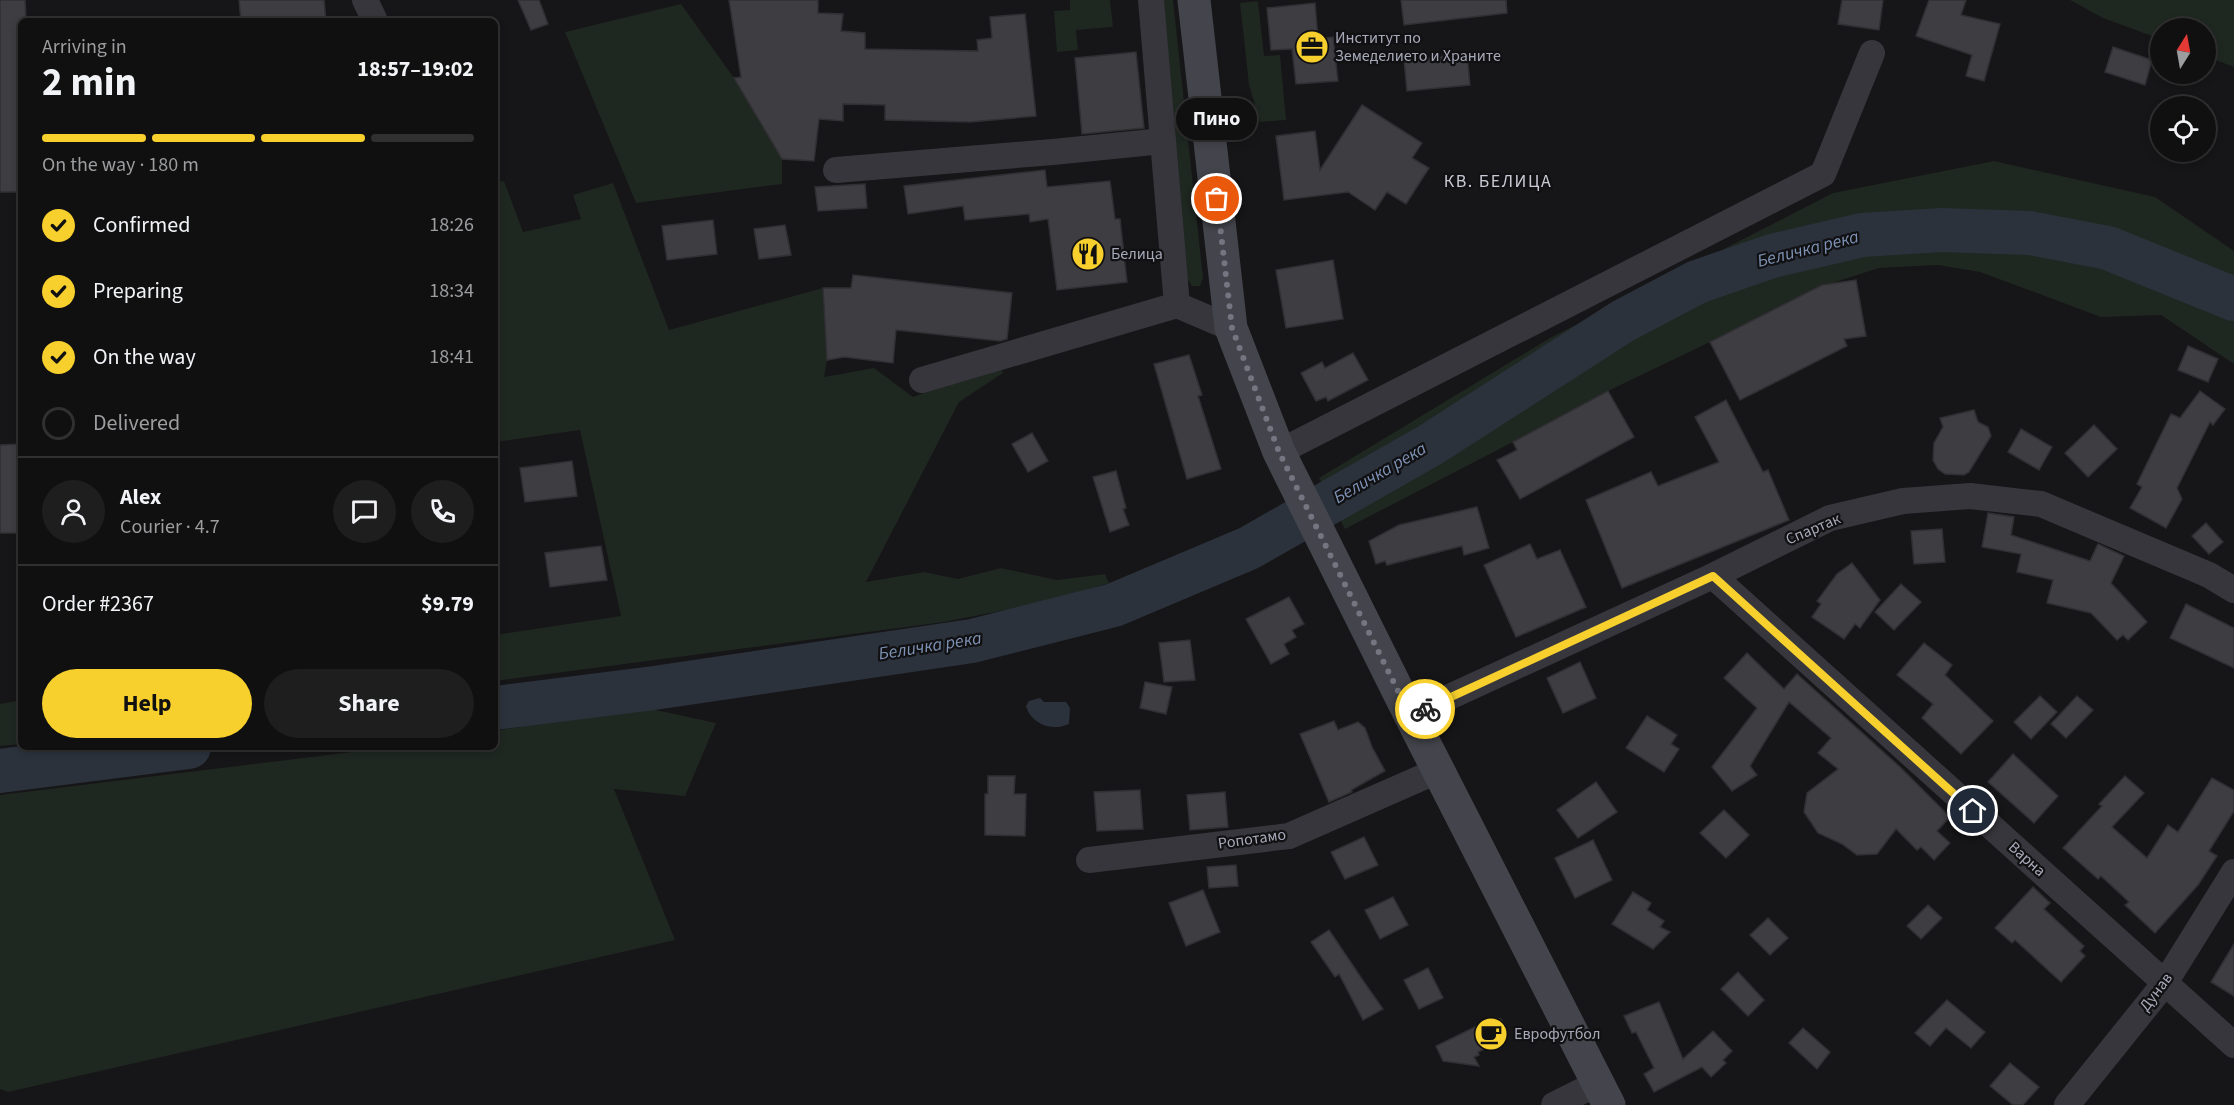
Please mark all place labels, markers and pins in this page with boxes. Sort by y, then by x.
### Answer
place label: Институт по Земеделието и Храните [1335,27,1501,67]
office icon: Институт по Земеделието и Храните [1294,29,1330,65]
callout: Пино [1176,97,1258,139]
pin [1191,173,1242,224]
restaurant icon: Белица [1070,236,1106,272]
place label: Белица [1111,243,1163,265]
pin [1947,785,1998,836]
cafe icon: Еврофутбол [1473,1016,1509,1052]
place label: Еврофутбол [1514,1023,1601,1045]

